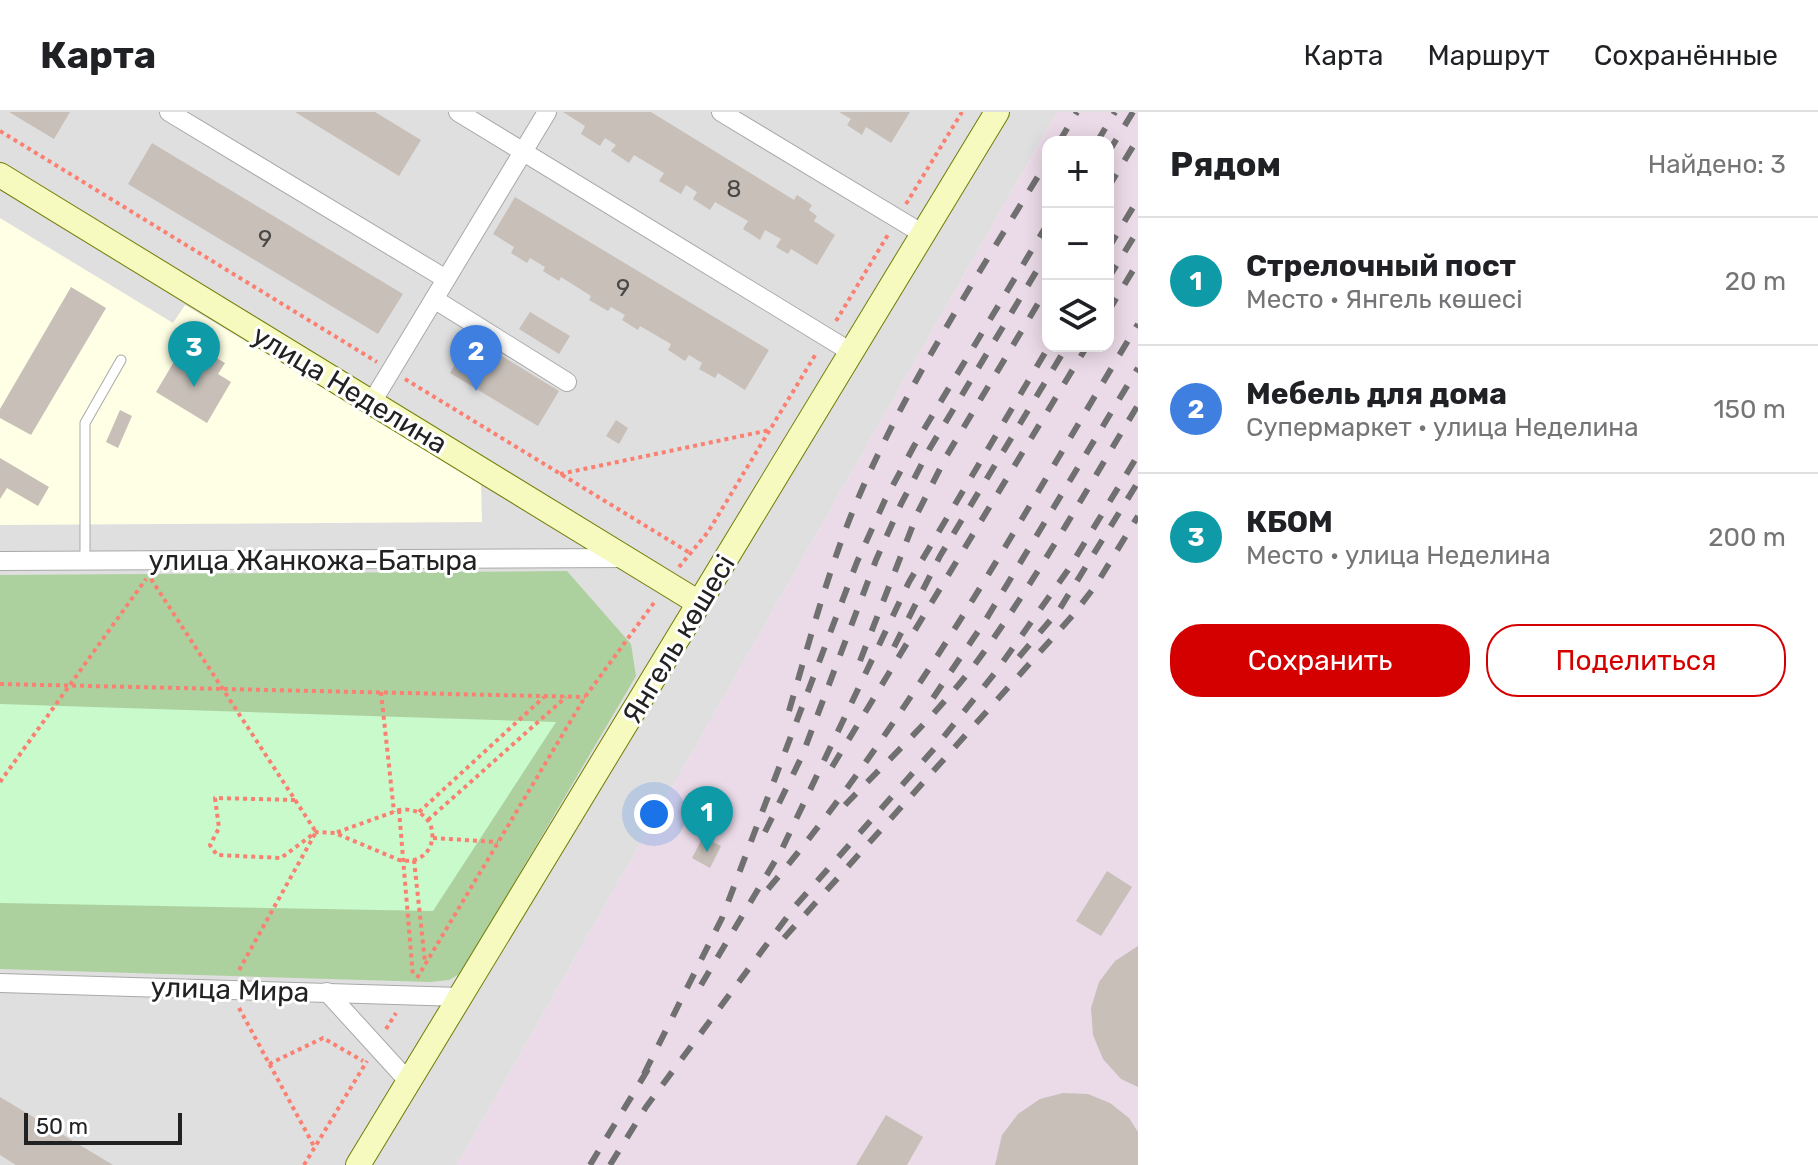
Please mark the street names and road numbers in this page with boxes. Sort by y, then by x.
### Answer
street label: улица Неделина [246,318,453,461]
street label: улица Жанкожа-Батыра [149,544,477,577]
street label: Янгель көшесі [615,549,742,730]
street label: улица Мира [150,970,310,1009]

